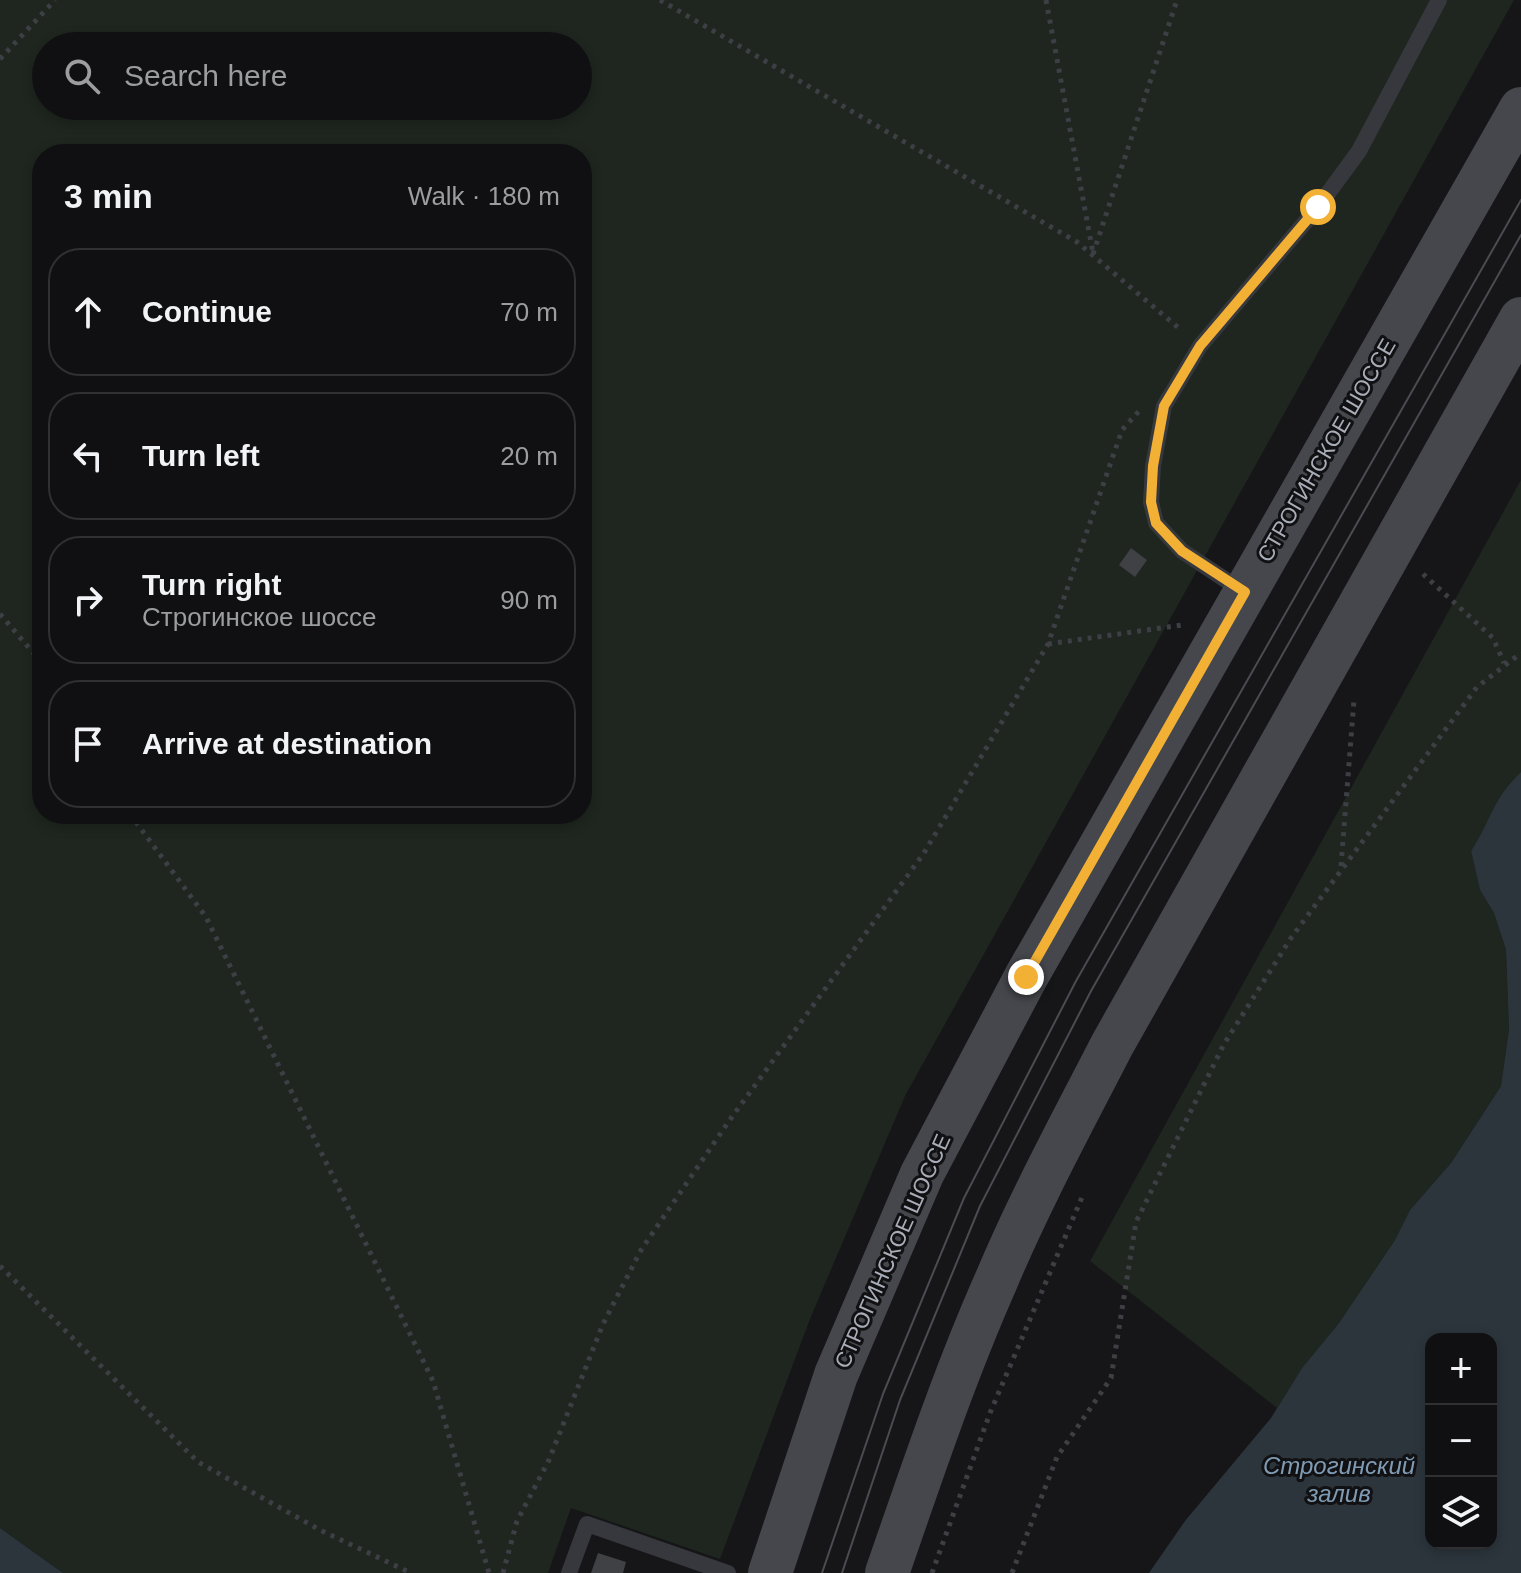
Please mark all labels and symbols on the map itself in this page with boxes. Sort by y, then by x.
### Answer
route start [1300,189,1336,225]
street label: СТРОГИНСКОЕ ШОССЕ [1252,334,1401,566]
route end [1008,959,1044,995]
street label: СТРОГИНСКОЕ ШОССЕ [829,1130,955,1372]
water label: Строгинский залив [1263,1452,1415,1507]

